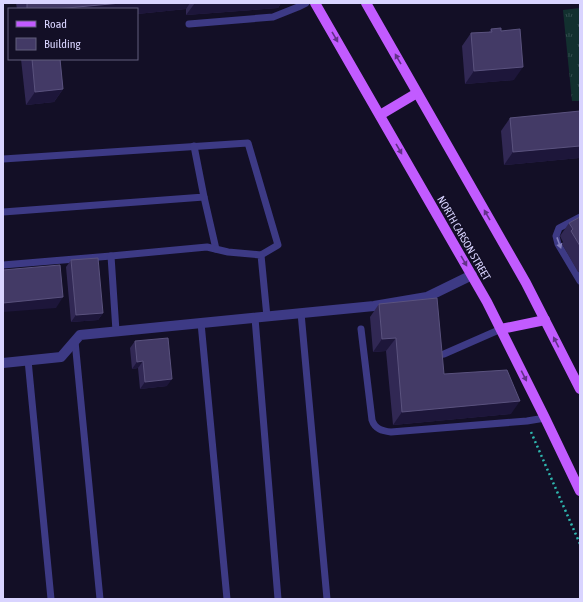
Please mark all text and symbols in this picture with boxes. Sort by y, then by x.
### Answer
legend [8,8,138,60]
text: Road [44,17,67,31]
one-way arrow [331,31,338,43]
text: Building [44,37,82,51]
one-way arrow [394,53,401,65]
one-way arrow [395,143,402,154]
street label: NORTH CARSON STREET [435,194,493,282]
one-way arrow [484,209,491,221]
one-way arrow [556,237,562,249]
one-way arrow [460,255,467,267]
one-way arrow [553,336,559,348]
one-way arrow [521,370,527,382]

